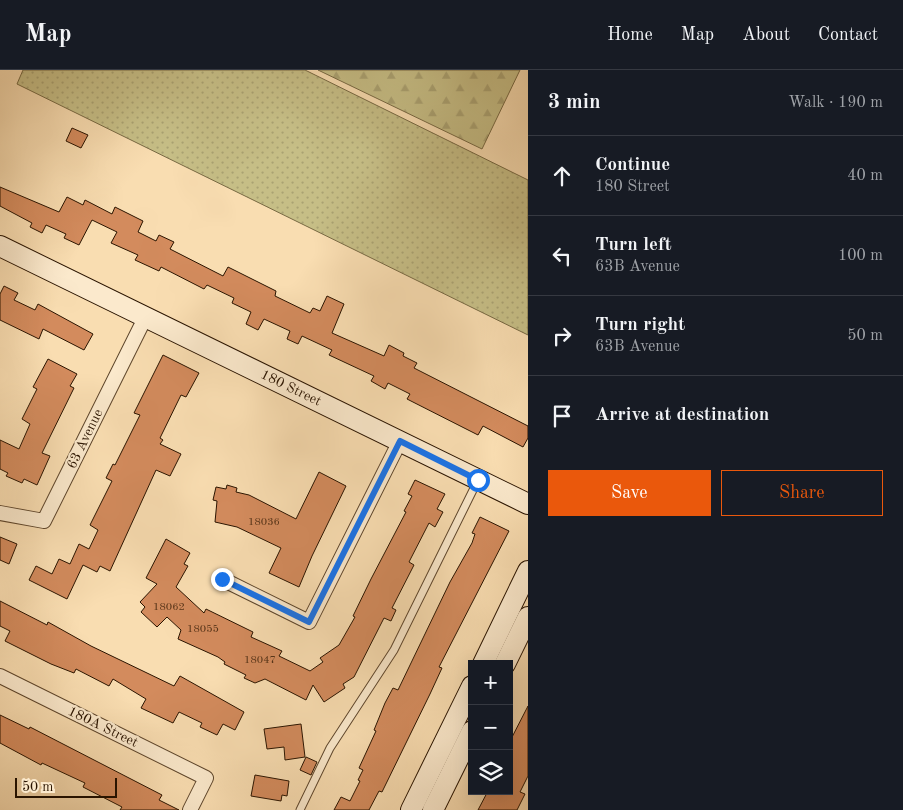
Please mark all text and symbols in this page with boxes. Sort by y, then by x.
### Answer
text: Map [25,23,72,47]
text: Home [607,26,653,44]
text: Map [681,26,714,44]
text: About [742,26,790,44]
text: Contact [818,26,878,44]
text: 3 min [548,92,601,113]
text: Walk · 190 m [788,95,883,111]
text: Continue [595,156,670,175]
icon: ahead [548,162,576,190]
text: 40 m [847,168,883,184]
text: 180 Street [595,179,670,195]
text: Turn left [595,236,672,255]
icon: left [548,242,576,270]
text: 100 m [838,248,883,264]
text: 63B Avenue [595,259,680,275]
text: Turn right [595,316,685,335]
icon: right [548,322,576,350]
text: 50 m [847,328,883,344]
text: 63B Avenue [595,339,680,355]
street label: 180 Street [259,367,324,409]
icon: arrive [548,402,576,430]
text: Arrive at destination [595,406,769,425]
street label: 63 Avenue [65,407,105,471]
route start [467,469,490,492]
button: Save [548,470,711,516]
button: Share [721,470,883,516]
house number: 18036 [248,517,280,528]
route end [211,568,234,591]
house number: 18062 [153,602,185,613]
house number: 18055 [187,624,219,635]
house number: 18047 [244,655,276,666]
map controls [468,660,513,795]
button: + [468,660,513,705]
street label: 180A Street [66,704,140,750]
button: − [468,705,513,750]
button: layers [468,750,513,795]
scale bar [15,775,118,798]
text: 50 m [22,780,53,794]

